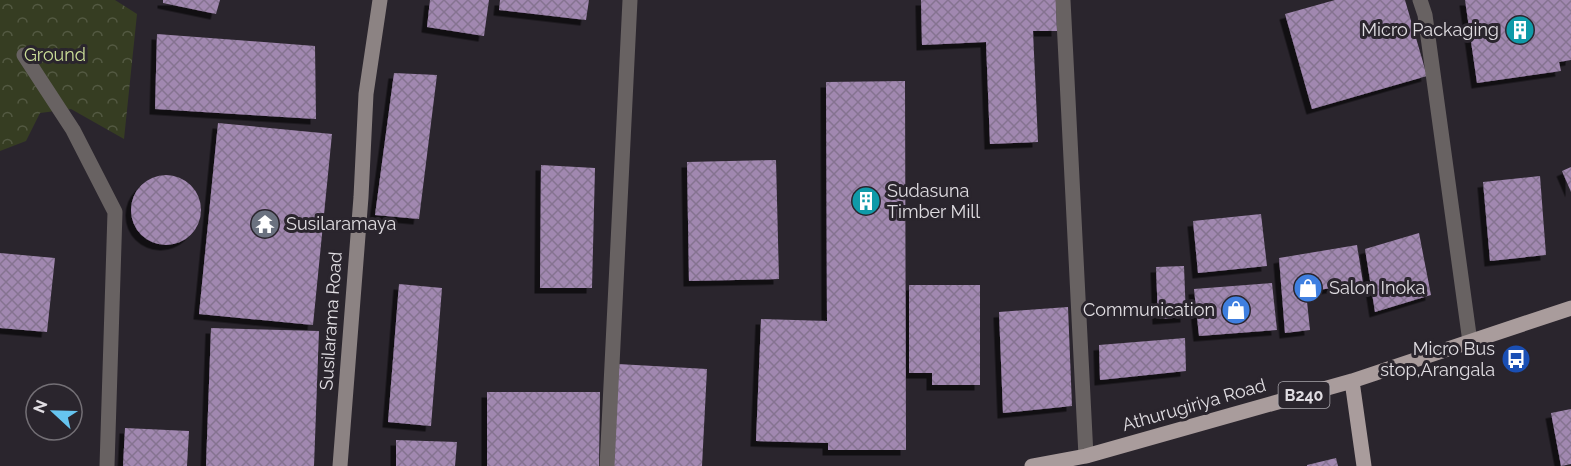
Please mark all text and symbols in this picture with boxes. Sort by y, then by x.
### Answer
building icon: Micro Packaging [1504,14,1536,46]
place label: Micro Packaging [1361,19,1499,40]
park label: Ground [24,44,86,65]
place label: Sudasuna Timber Mill [887,180,980,222]
building icon: Sudasuna Timber Mill [850,185,882,217]
temple icon: Susilaramaya [249,208,281,240]
place label: Susilaramaya [286,213,396,234]
street label: Susilarama Road [315,251,346,391]
shop icon: Salon Inoka [1292,272,1324,304]
place label: Salon Inoka [1329,277,1425,298]
shop icon: Communication [1220,294,1252,326]
place label: Communication [1083,299,1215,320]
place label: Micro Bus stop,Arangala [1380,338,1495,380]
bus stop icon: Micro Bus stop,Arangala [1500,343,1532,375]
street label: Athurugiriya Road [1120,374,1268,435]
north arrow [24,382,84,442]
road number: B240 [1278,382,1330,408]
text: N [29,397,52,416]

